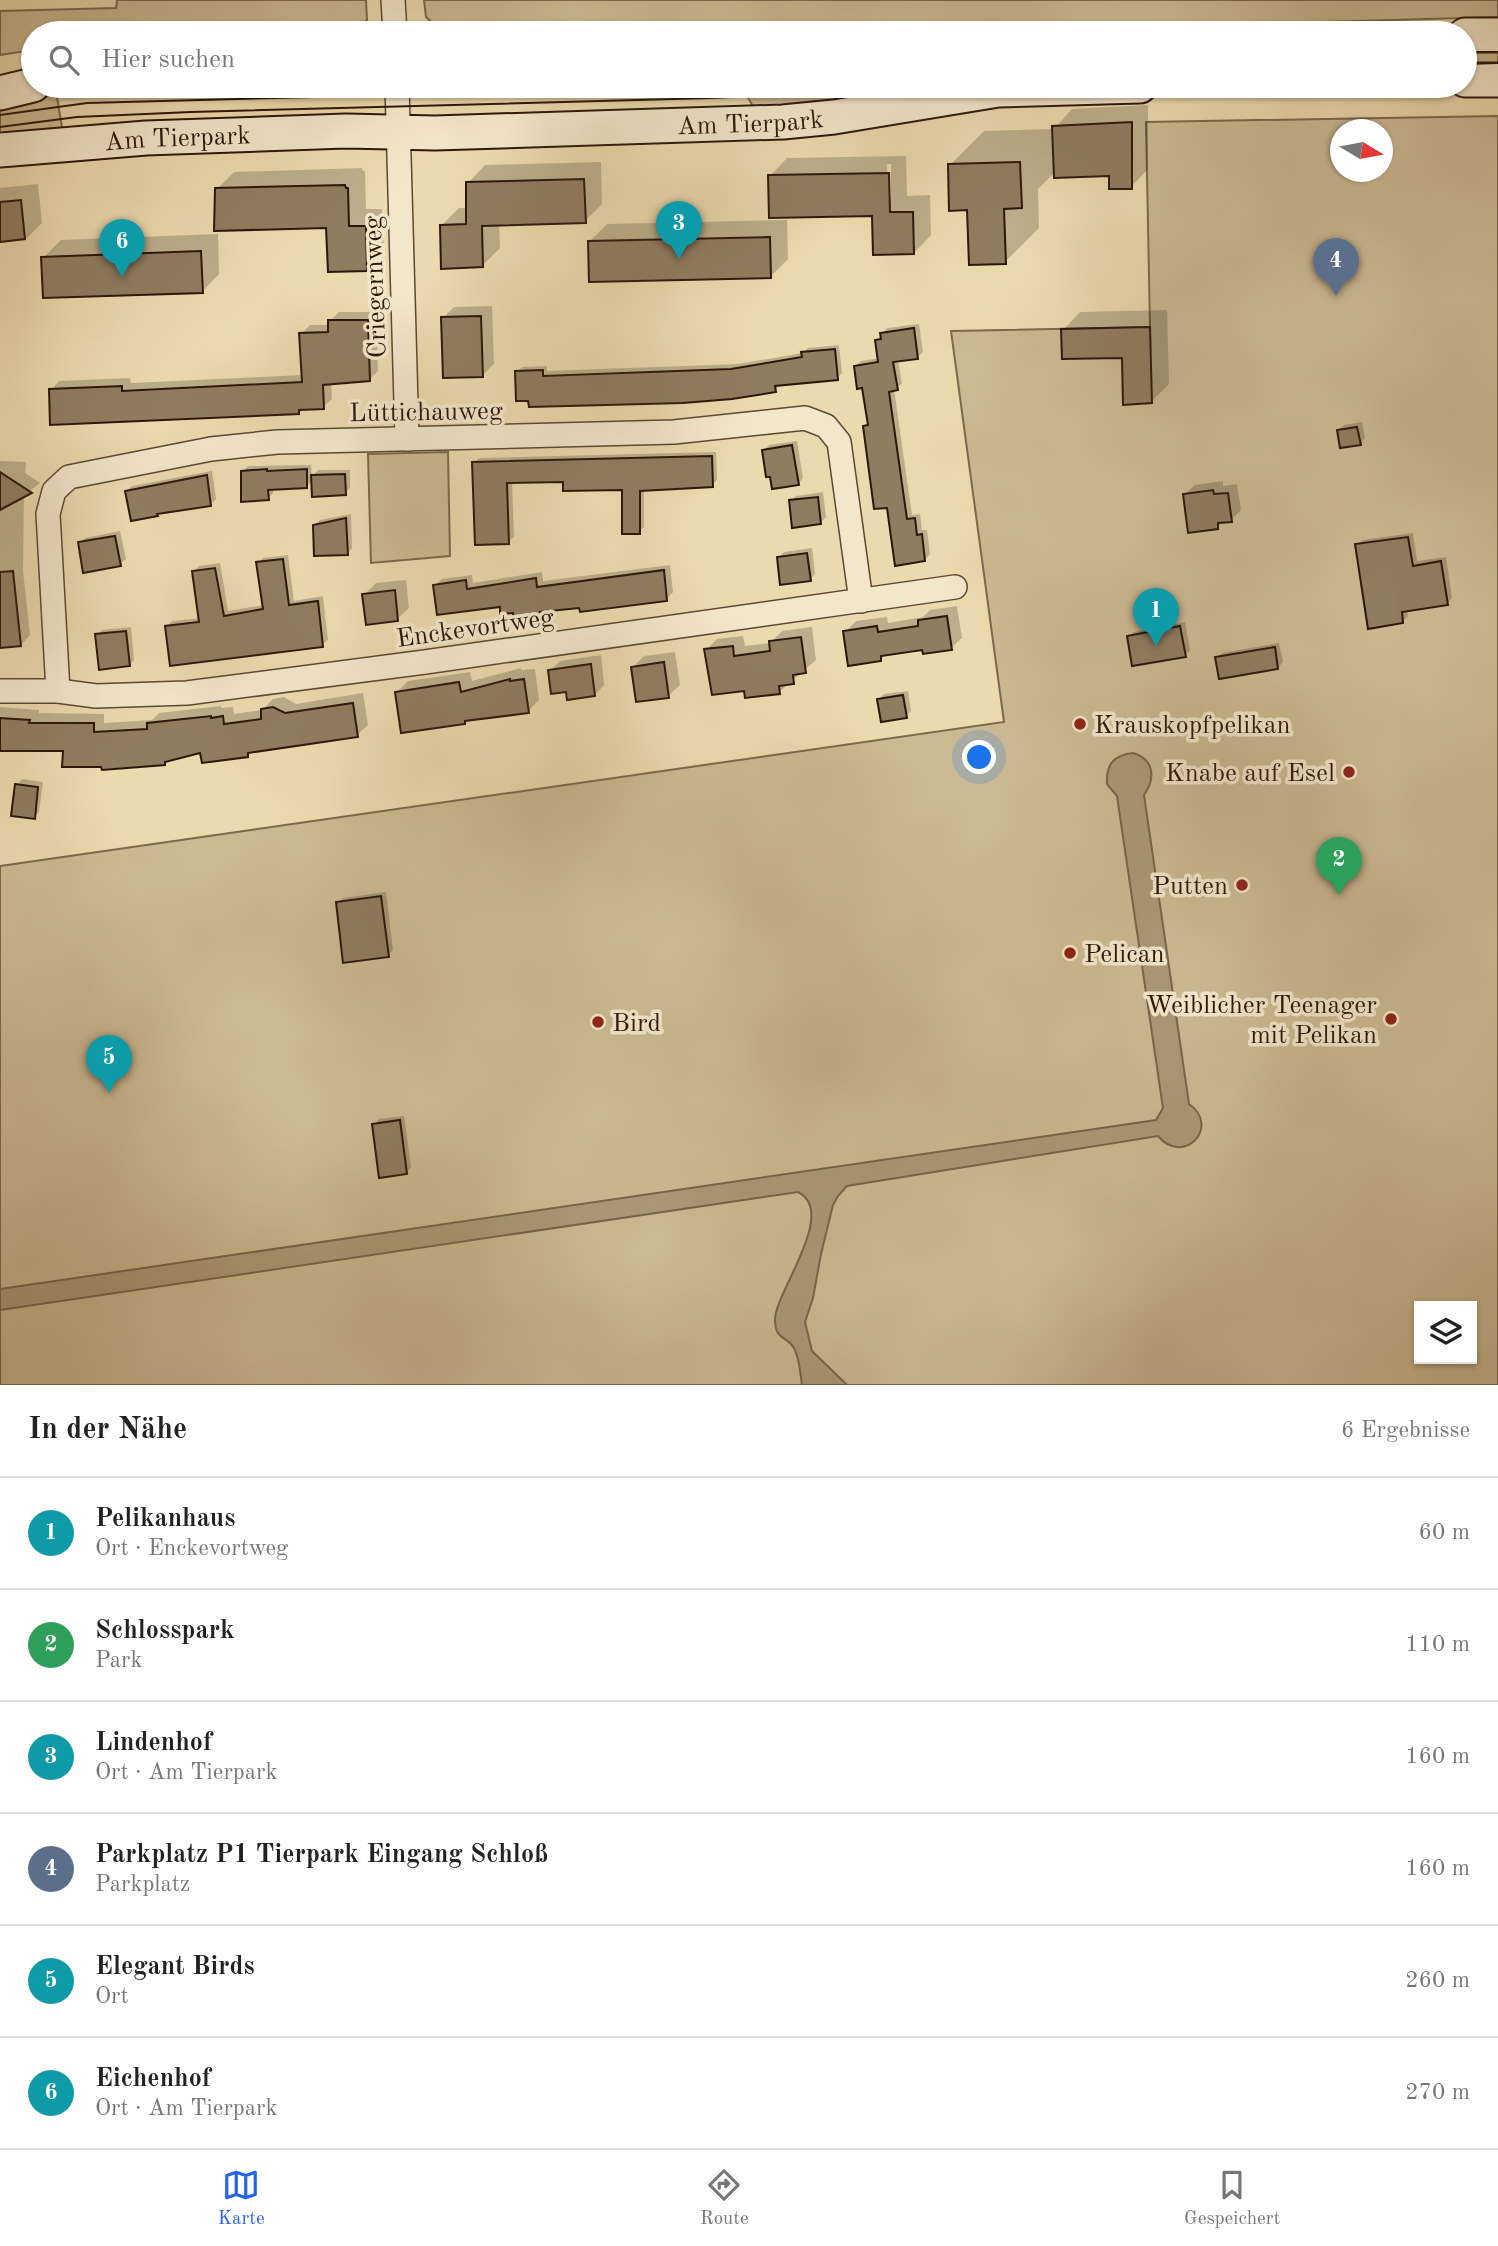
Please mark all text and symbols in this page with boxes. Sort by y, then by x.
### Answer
search box [21,21,1477,98]
icon: search [45,41,83,79]
text: Hier suchen [101,47,235,73]
street label: Am Tierpark [677,107,825,140]
north arrow [1330,119,1393,182]
street label: Am Tierpark [103,123,251,156]
pin: 3 [656,201,702,259]
street label: Criegernweg [361,215,391,359]
pin: 6 [99,219,145,277]
pin: 4 [1313,238,1359,296]
street label: Lüttichauweg [349,399,503,427]
pin: 1 [1133,588,1179,646]
street label: Enckevortweg [395,605,556,653]
place label: Krauskopfpelikan [1094,713,1291,739]
marker: Krauskopfpelikan [1072,716,1088,732]
your location [962,740,996,774]
place label: Knabe auf Esel [1165,761,1335,787]
marker: Knabe auf Esel [1341,764,1357,780]
pin: 2 [1316,837,1362,895]
place label: Putten [1152,874,1228,900]
marker: Putten [1234,877,1250,893]
place label: Pelican [1084,942,1165,968]
marker: Pelican [1062,945,1078,961]
place label: Weiblicher Teenager mit Pelikan [1146,993,1377,1049]
place label: Bird [612,1011,661,1037]
marker: Weiblicher Teenager mit Pelikan [1383,1011,1399,1027]
marker: Bird [590,1014,606,1030]
pin: 5 [86,1035,132,1093]
map controls [1414,1301,1477,1364]
button: layers [1414,1301,1477,1364]
text: In der Nähe [28,1415,187,1445]
text: 6 Ergebnisse [1341,1419,1470,1442]
text: Pelikanhaus [95,1506,235,1532]
text: 1 [44,1521,58,1544]
text: 60 m [1419,1521,1470,1544]
text: Ort · Enckevortweg [95,1537,288,1560]
text: Schlosspark [95,1618,235,1644]
text: 2 [44,1633,58,1656]
text: 110 m [1405,1633,1470,1656]
text: Park [95,1649,142,1672]
text: Lindenhof [95,1730,212,1756]
text: 3 [44,1745,58,1768]
text: 160 m [1405,1745,1470,1768]
text: Ort · Am Tierpark [95,1761,277,1784]
text: Parkplatz P1 Tierpark Eingang Schloß [95,1842,548,1868]
text: 4 [44,1857,58,1880]
text: 160 m [1405,1857,1470,1880]
text: Parkplatz [95,1873,190,1896]
text: Elegant Birds [95,1954,255,1980]
text: 5 [44,1969,58,1992]
text: 260 m [1405,1969,1470,1992]
text: Ort [95,1985,129,2008]
text: Eichenhof [95,2066,211,2092]
text: 6 [44,2081,58,2104]
text: 270 m [1405,2081,1470,2104]
text: Ort · Am Tierpark [95,2097,277,2120]
tab: Karte [218,2166,265,2231]
tab: Route [700,2166,749,2231]
tab: Gespeichert [1184,2166,1280,2231]

